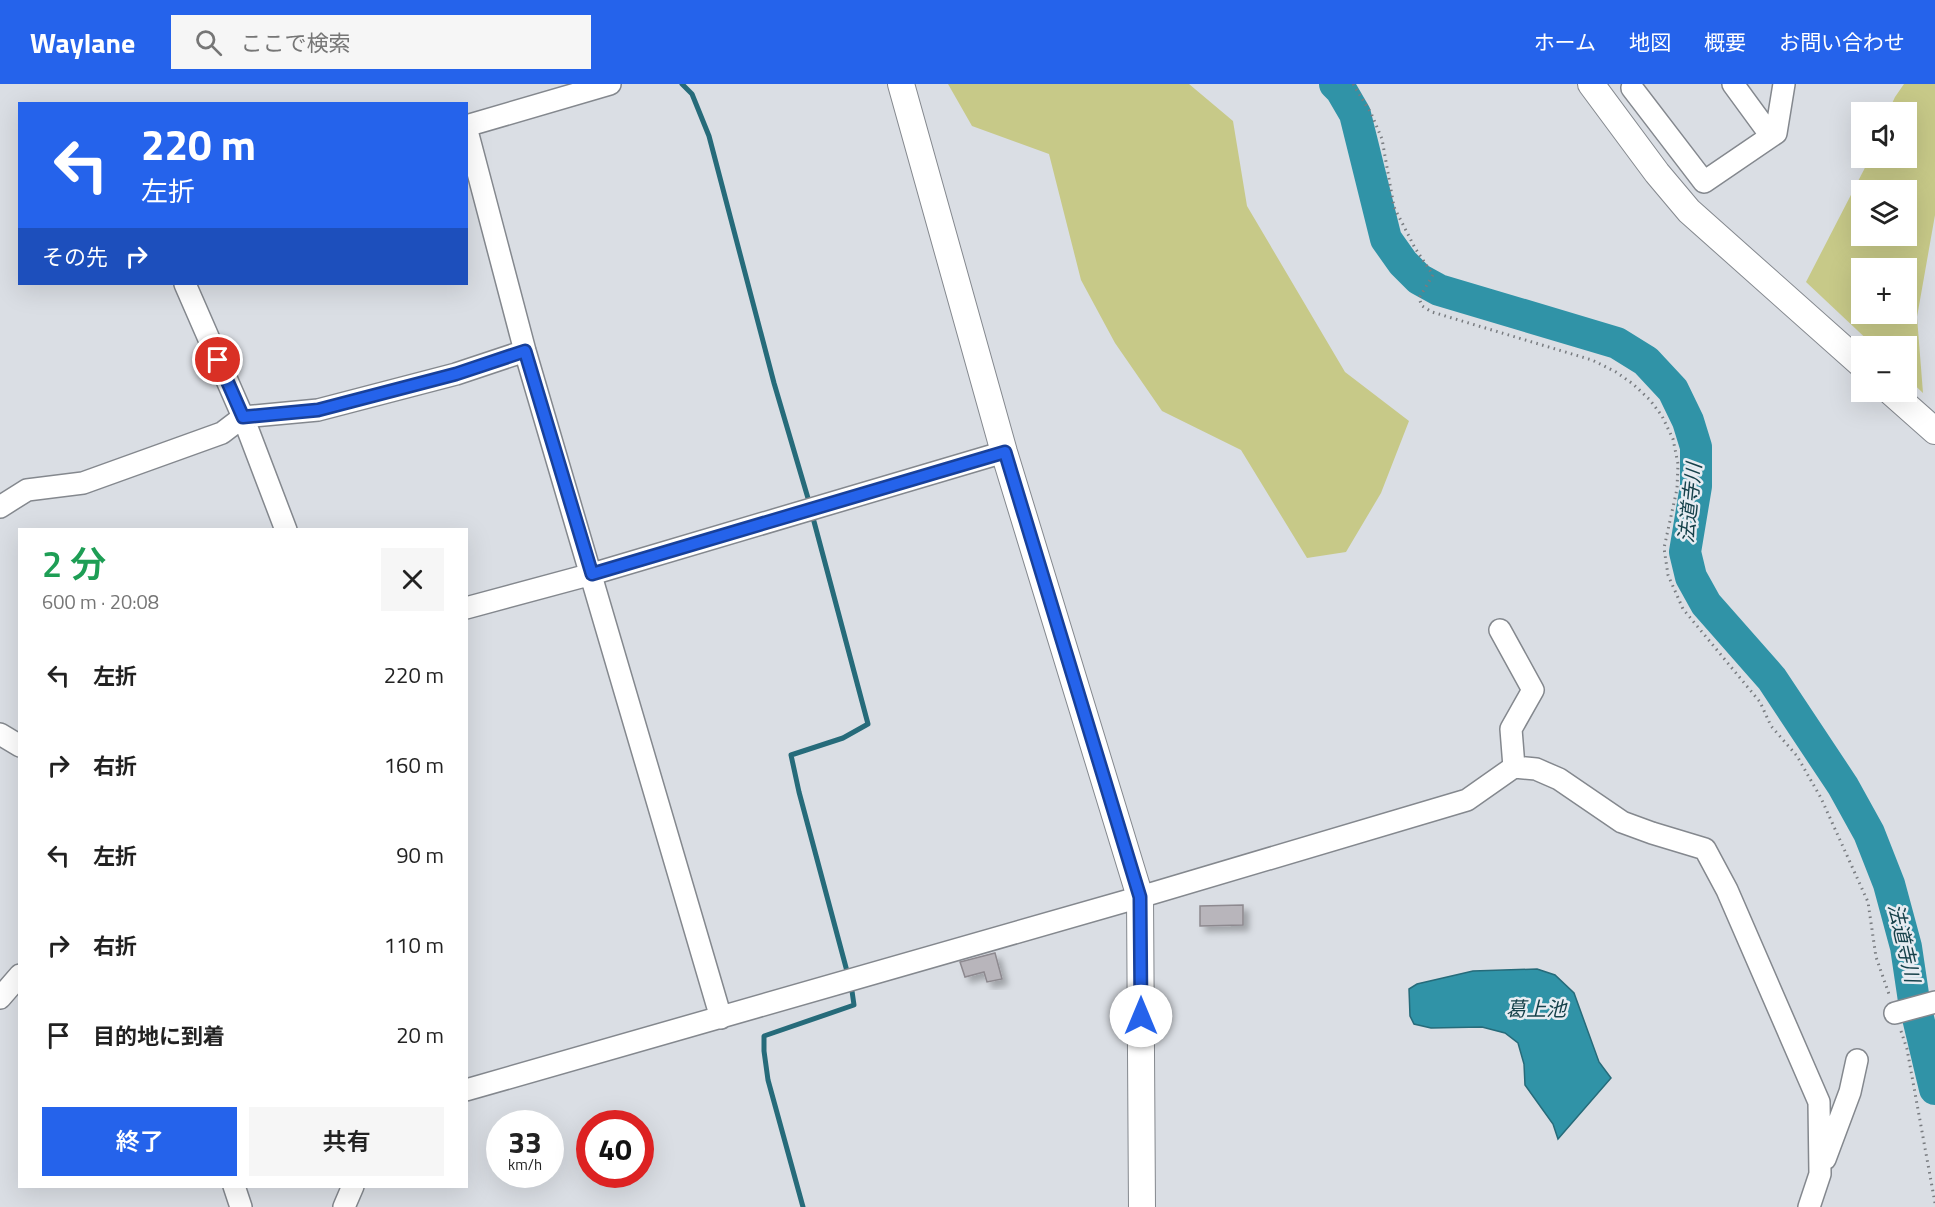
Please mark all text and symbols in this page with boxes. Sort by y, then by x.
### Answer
search box [171,15,591,69]
text: Waylane [30,21,135,64]
icon: search [192,26,225,59]
text: ここで検索 [240,26,350,60]
text: ホーム [1534,26,1596,58]
text: 地図 [1629,26,1671,58]
text: 概要 [1704,26,1746,58]
text: お問い合わせ [1779,26,1905,58]
map controls [1851,102,1917,402]
button: sound [1851,102,1917,168]
text: 220 m [141,112,256,176]
icon: left [42,126,120,204]
text: 左折 [141,170,195,211]
button: layers [1851,180,1917,246]
text: その先 [42,240,108,274]
icon: right [120,240,153,273]
button: + [1851,258,1917,324]
pin [192,334,243,385]
button: − [1851,336,1917,402]
icon: arrive [201,343,234,376]
water label: 法道寺川 [1670,460,1709,544]
text: 2 分 [42,536,106,591]
button: close [381,548,444,611]
text: 600 m · 20:08 [42,586,159,617]
text: 220 m [384,658,444,692]
icon: left [42,659,75,692]
text: 左折 [93,659,137,693]
text: 160 m [384,748,444,782]
icon: right [42,749,75,782]
text: 右折 [93,749,137,783]
text: 90 m [396,838,444,872]
icon: left [42,839,75,872]
text: 左折 [93,839,137,873]
water label: 法道寺川 [1880,900,1929,987]
text: 110 m [384,928,444,962]
icon: right [42,929,75,962]
text: 右折 [93,929,137,963]
position arrow [1109,984,1173,1048]
water label: 葛上池 [1506,993,1568,1024]
text: 20 m [396,1018,444,1052]
icon: arrive [42,1019,75,1052]
text: 目的地に到着 [93,1019,225,1053]
button: 終了 [42,1107,237,1176]
button: 共有 [249,1107,444,1176]
speed limit sign: 40 [576,1110,654,1188]
text: 33 [508,1119,542,1165]
text: km/h [508,1153,542,1176]

